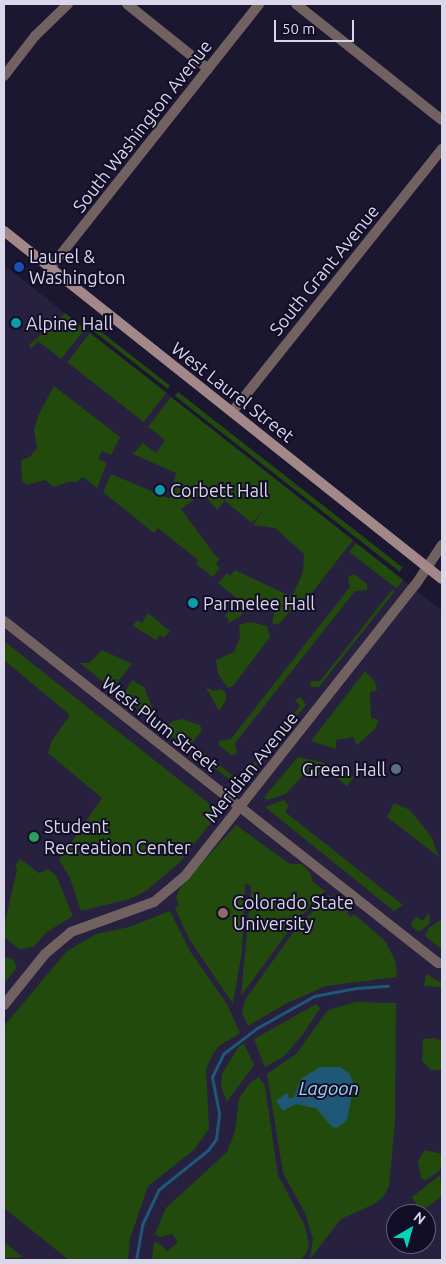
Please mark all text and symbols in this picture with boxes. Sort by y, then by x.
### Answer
scale bar [276,10,356,42]
text: 50 m [282,20,315,37]
street label: South Washington Avenue [68,35,216,217]
street label: South Grant Avenue [265,200,383,340]
place label: Laurel & Washington [29,246,125,288]
marker: Laurel & Washington [13,261,25,273]
place label: Alpine Hall [26,312,113,334]
marker: Alpine Hall [10,317,22,329]
street label: West Laurel Street [167,337,299,447]
place label: Corbett Hall [170,479,268,501]
marker: Corbett Hall [154,484,166,496]
place label: Parmelee Hall [203,592,315,614]
marker: Parmelee Hall [187,597,199,609]
street label: West Plum Street [98,672,222,776]
street label: Meridian Avenue [200,707,302,827]
place label: Green Hall [302,758,386,780]
marker: Green Hall [390,763,402,775]
place label: Student Recreation Center [44,816,191,859]
marker: Student Recreation Center [28,831,40,843]
place label: Colorado State University [233,892,354,934]
marker: Colorado State University [217,907,229,919]
water label: Lagoon [299,1078,359,1100]
north arrow [386,1204,436,1254]
text: N [411,1208,429,1227]

